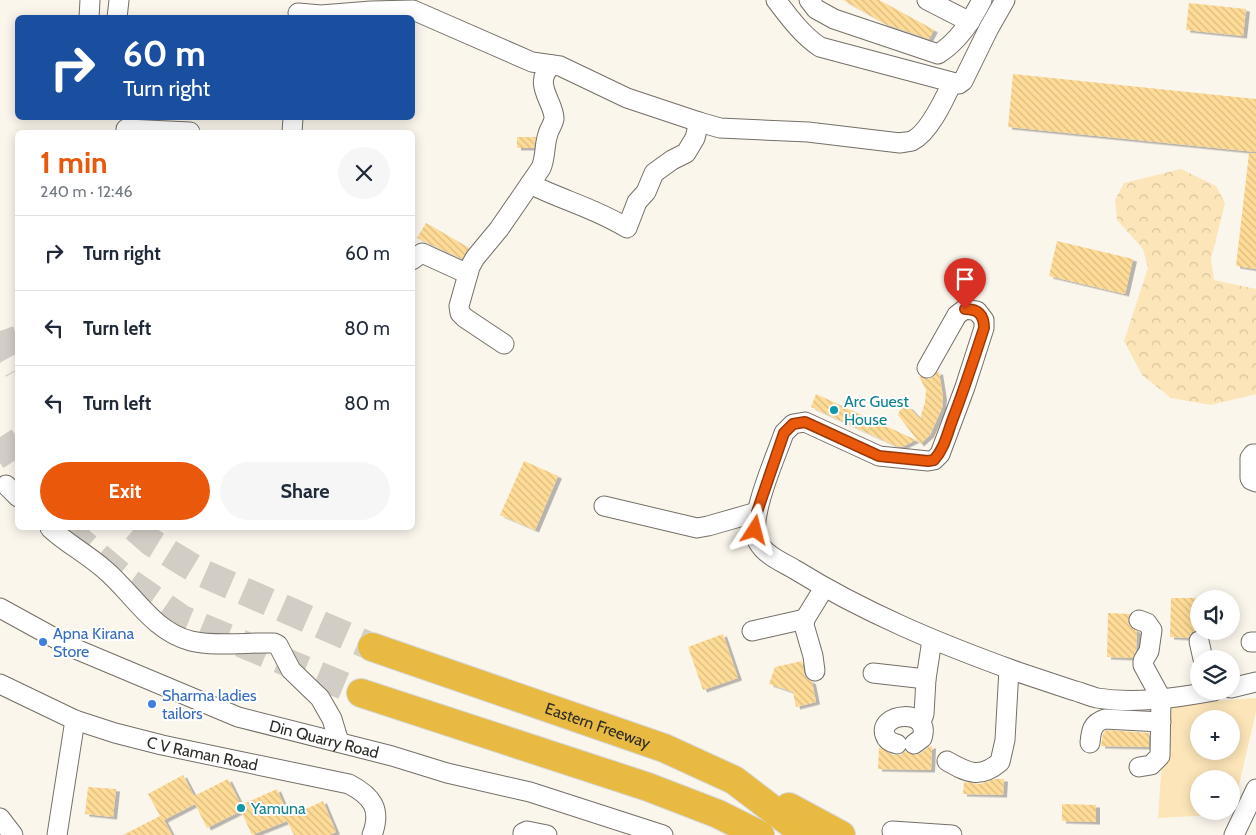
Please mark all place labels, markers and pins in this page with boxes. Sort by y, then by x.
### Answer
pin [944,258,986,309]
place label: Arc Guest House [844,392,909,429]
marker: Arc Guest House [828,404,840,416]
place label: Apna Kirana Store [53,624,134,661]
marker: Apna Kirana Store [37,636,49,648]
place label: Sharma ladies tailors [162,686,257,723]
marker: Sharma ladies tailors [146,698,158,710]
place label: Yamuna [250,799,306,818]
marker: Yamuna [235,802,247,814]

